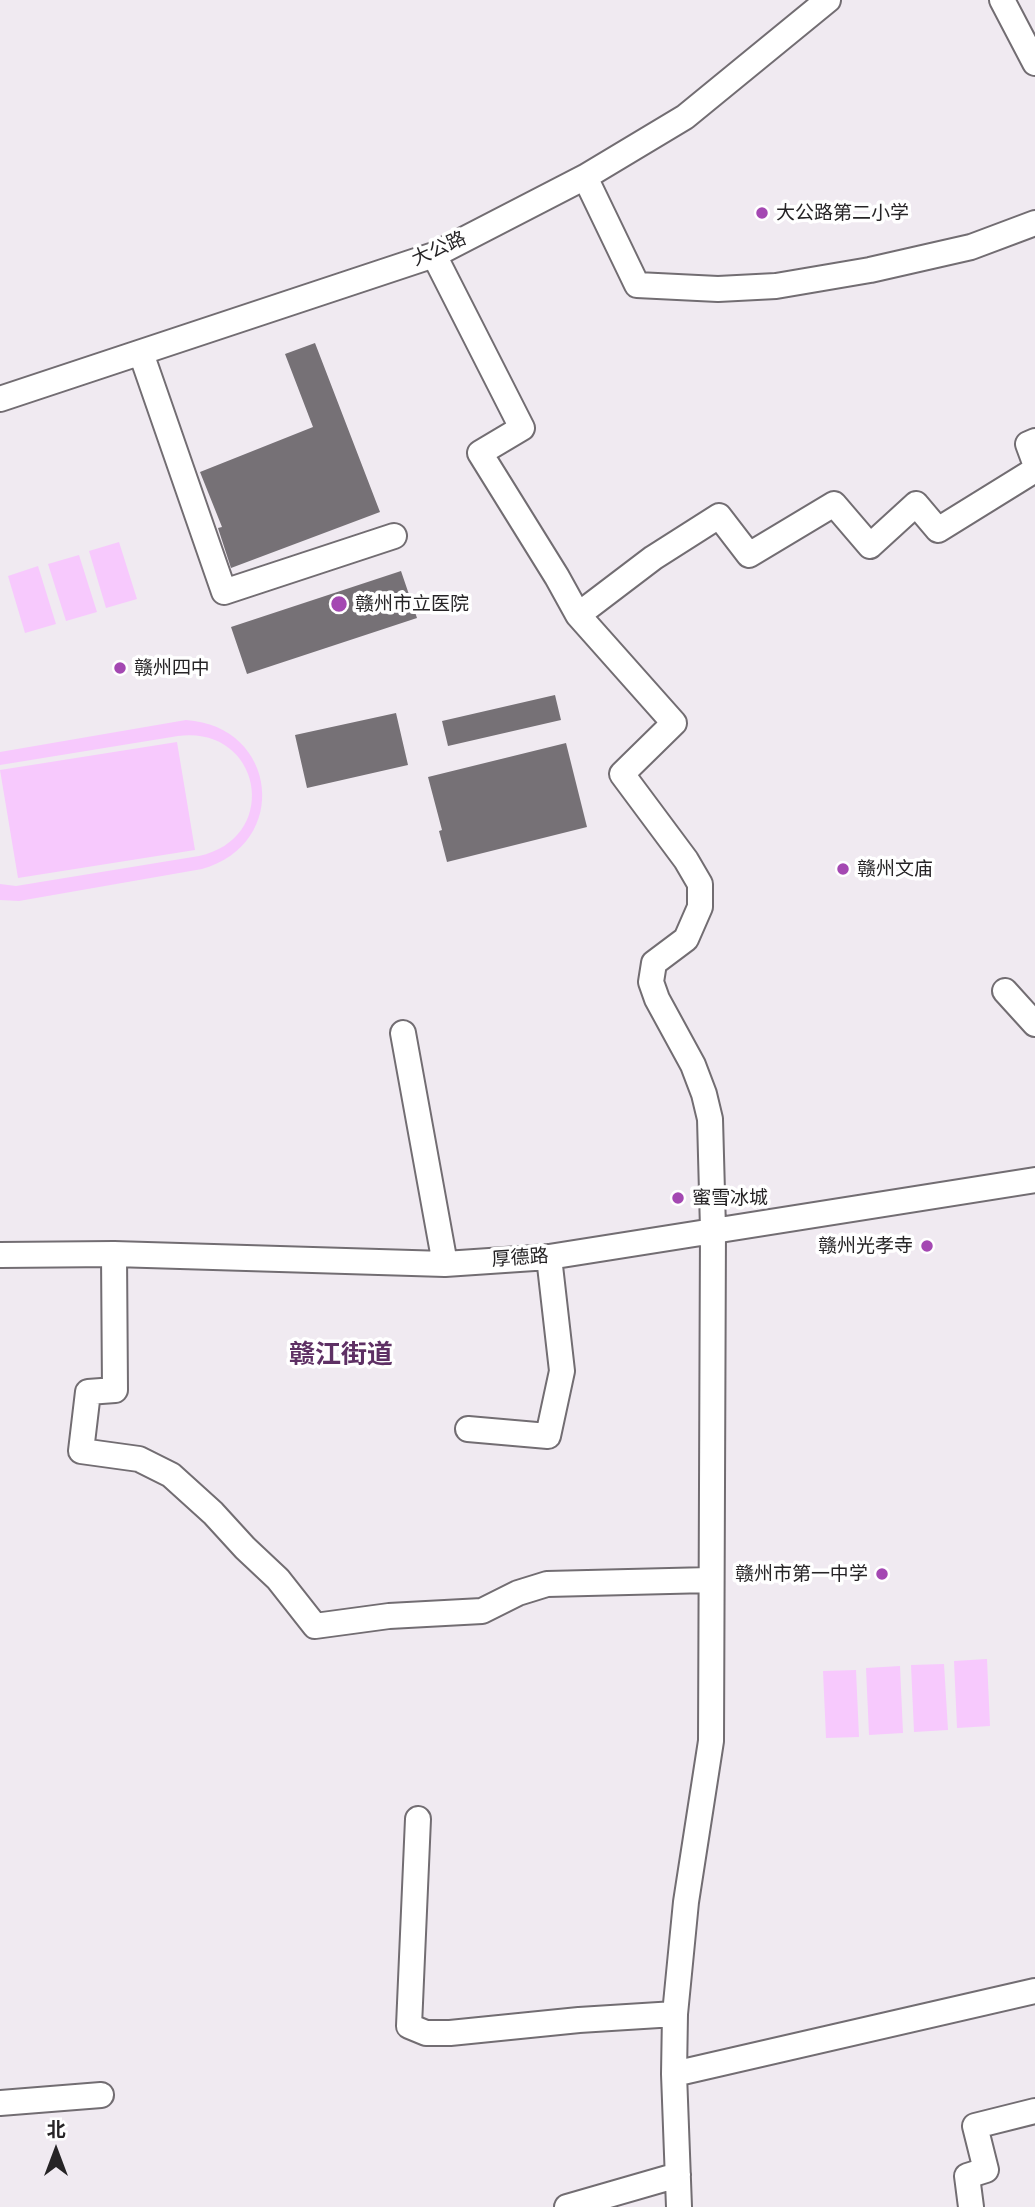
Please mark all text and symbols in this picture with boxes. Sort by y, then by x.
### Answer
place label: 大公路第二小学 [776,202,909,224]
marker: 大公路第二小学 [754,205,770,221]
street label: 大公路 [408,227,470,271]
place label: 赣州市立医院 [355,593,469,615]
marker: 赣州市立医院 [329,594,349,614]
place label: 赣州四中 [134,657,210,679]
marker: 赣州四中 [112,660,128,676]
place label: 赣州文庙 [857,858,933,880]
marker: 赣州文庙 [835,861,851,877]
place label: 蜜雪冰城 [692,1187,768,1209]
marker: 蜜雪冰城 [670,1190,686,1206]
place label: 赣州光孝寺 [818,1235,913,1257]
marker: 赣州光孝寺 [919,1238,935,1254]
street label: 厚德路 [491,1245,549,1271]
district label: 赣江街道 [289,1339,393,1371]
place label: 赣州市第一中学 [735,1563,868,1585]
marker: 赣州市第一中学 [874,1566,890,1582]
north arrow [21,2116,91,2186]
text: 北 [46,2118,66,2141]

